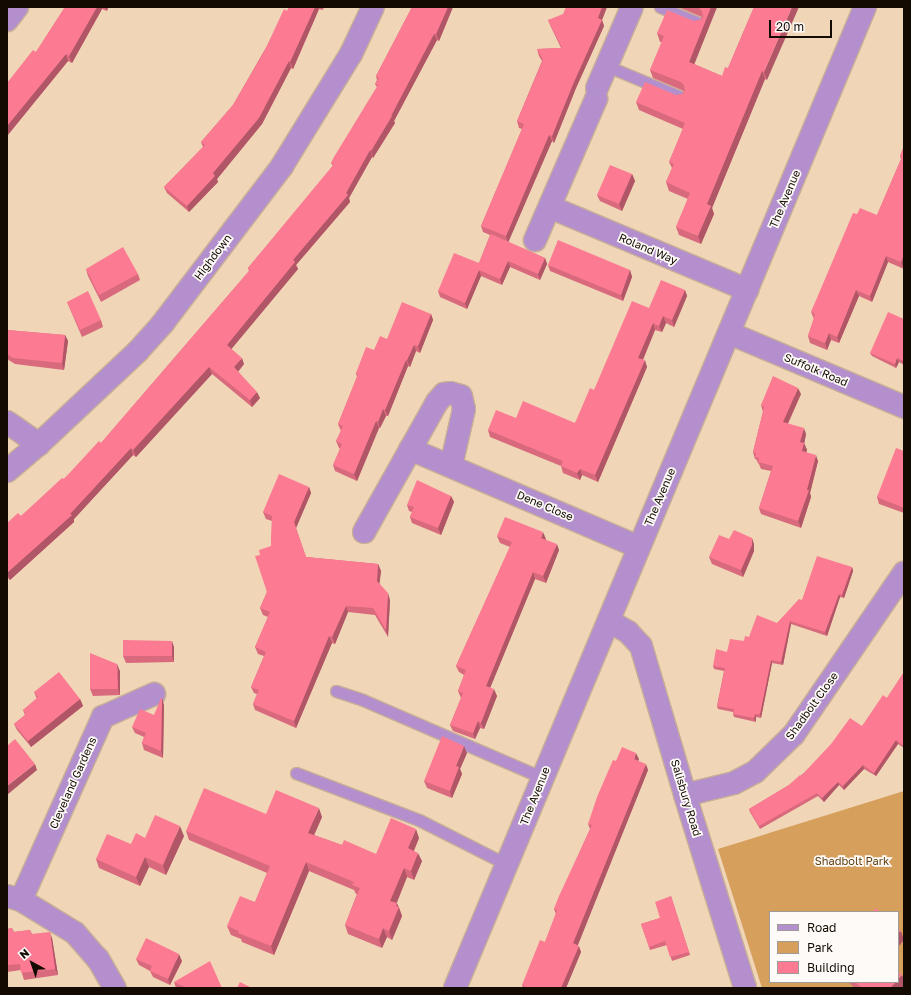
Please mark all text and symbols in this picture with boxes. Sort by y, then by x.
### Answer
scale bar [771,12,834,38]
text: 20 m [776,19,804,34]
street label: The Avenue [767,168,803,230]
street label: Roland Way [617,231,679,267]
street label: Highdown [192,232,234,282]
street label: Suffolk Road [782,351,850,389]
street label: The Avenue [642,466,678,528]
street label: Dene Close [515,488,575,524]
street label: Shadbolt Close [783,670,841,742]
street label: Cleveland Gardens [47,735,99,831]
street label: Salisbury Road [668,758,704,838]
street label: The Avenue [517,765,553,827]
park label: Shadbolt Park [815,854,889,868]
legend [769,911,899,983]
text: Road [807,920,836,935]
text: Park [807,940,833,955]
north arrow [12,943,52,983]
text: N [17,946,31,961]
text: Building [807,960,855,975]

